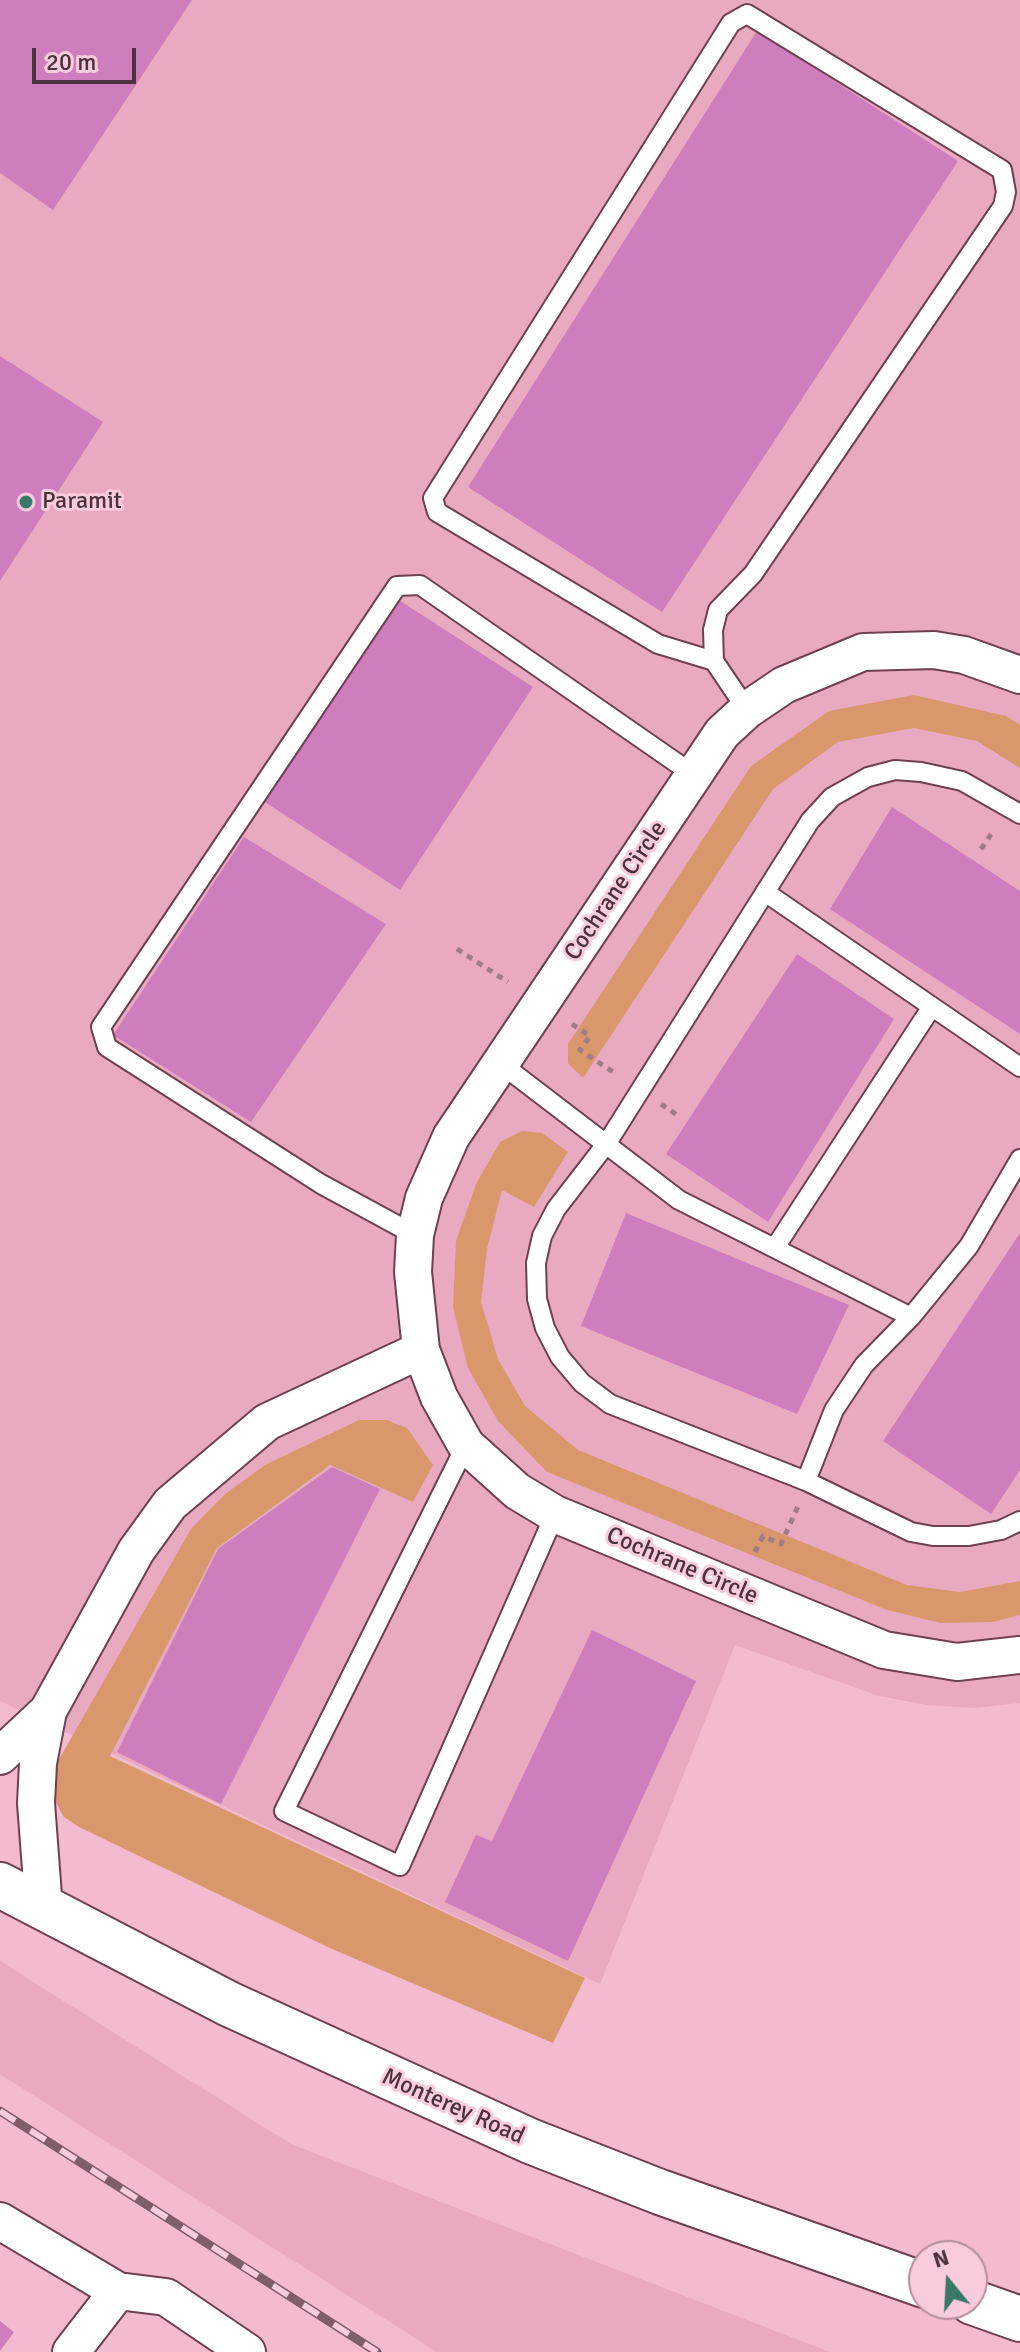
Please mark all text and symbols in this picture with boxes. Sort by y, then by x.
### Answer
scale bar [36,32,140,82]
text: 20 m [46,47,96,77]
place label: Paramit [42,488,122,516]
marker: Paramit [17,493,35,511]
street label: Cochrane Circle [559,816,673,966]
street label: Cochrane Circle [602,1521,762,1611]
street label: Monterey Road [377,2063,529,2151]
north arrow [908,2240,988,2320]
text: N [930,2243,953,2274]

